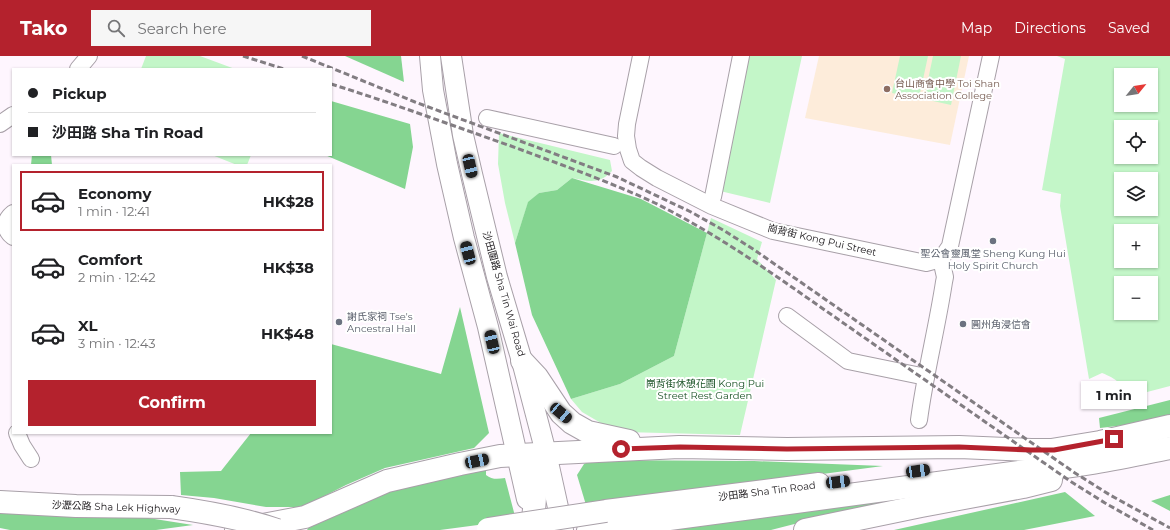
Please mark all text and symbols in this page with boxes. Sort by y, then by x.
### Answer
search box [91,10,371,46]
text: Tako [20,17,67,40]
icon: search [105,17,127,39]
text: Search here [137,19,227,38]
text: Map [961,19,992,37]
text: Directions [1014,19,1086,37]
text: Saved [1108,19,1150,37]
north arrow [1114,68,1158,112]
map controls [1114,68,1158,320]
place label: 台山商會中學 Toi Shan Association College [895,77,1000,102]
text: Pickup [52,84,107,103]
marker: 台山商會中學 Toi Shan Association College [882,84,892,94]
button: locate [1114,120,1158,164]
text: 沙田路 Sha Tin Road [52,123,203,142]
car [461,153,479,179]
button: layers [1114,172,1158,216]
icon: car [30,183,66,219]
text: Economy [78,184,151,203]
text: HK$28 [263,192,314,211]
text: 1 min · 12:41 [78,203,150,219]
street label: 崗背街 Kong Pui Street [766,221,878,259]
button: + [1114,224,1158,268]
street label: 沙田圍路 Sha Tin Wai Road [480,230,528,358]
marker: 聖公會靈風堂 Sheng Kung Hui Holy Spirit Church [988,236,998,246]
car [459,240,477,266]
place label: 聖公會靈風堂 Sheng Kung Hui Holy Spirit Church [920,247,1066,272]
icon: car [30,249,66,285]
text: Comfort [78,250,143,269]
text: HK$38 [263,258,314,277]
text: 2 min · 12:42 [78,269,156,285]
button: − [1114,276,1158,320]
place label: 謝氏家祠 Tse's Ancestral Hall [347,310,416,335]
icon: car [30,315,66,351]
text: XL [78,316,97,335]
marker: 謝氏家祠 Tse's Ancestral Hall [334,317,344,327]
place label: 圓州角浸信會 [971,318,1031,331]
marker: 圓州角浸信會 [958,319,968,329]
text: HK$48 [261,324,314,343]
car [483,329,501,355]
text: 3 min · 12:43 [78,335,155,351]
park label: 崗背街休憩花園 Kong Pui Street Rest Garden [646,377,764,402]
button: Confirm [28,380,316,426]
callout: 1 min [1081,381,1147,409]
text: 1 min [1096,387,1132,403]
car [548,401,574,425]
route end [1105,430,1123,448]
route start [612,440,630,458]
car [464,453,490,469]
car [905,463,931,479]
car [825,475,851,489]
street label: 沙田路 Sha Tin Road [718,479,816,503]
street label: 沙瀝公路 Sha Lek Highway [52,498,181,516]

